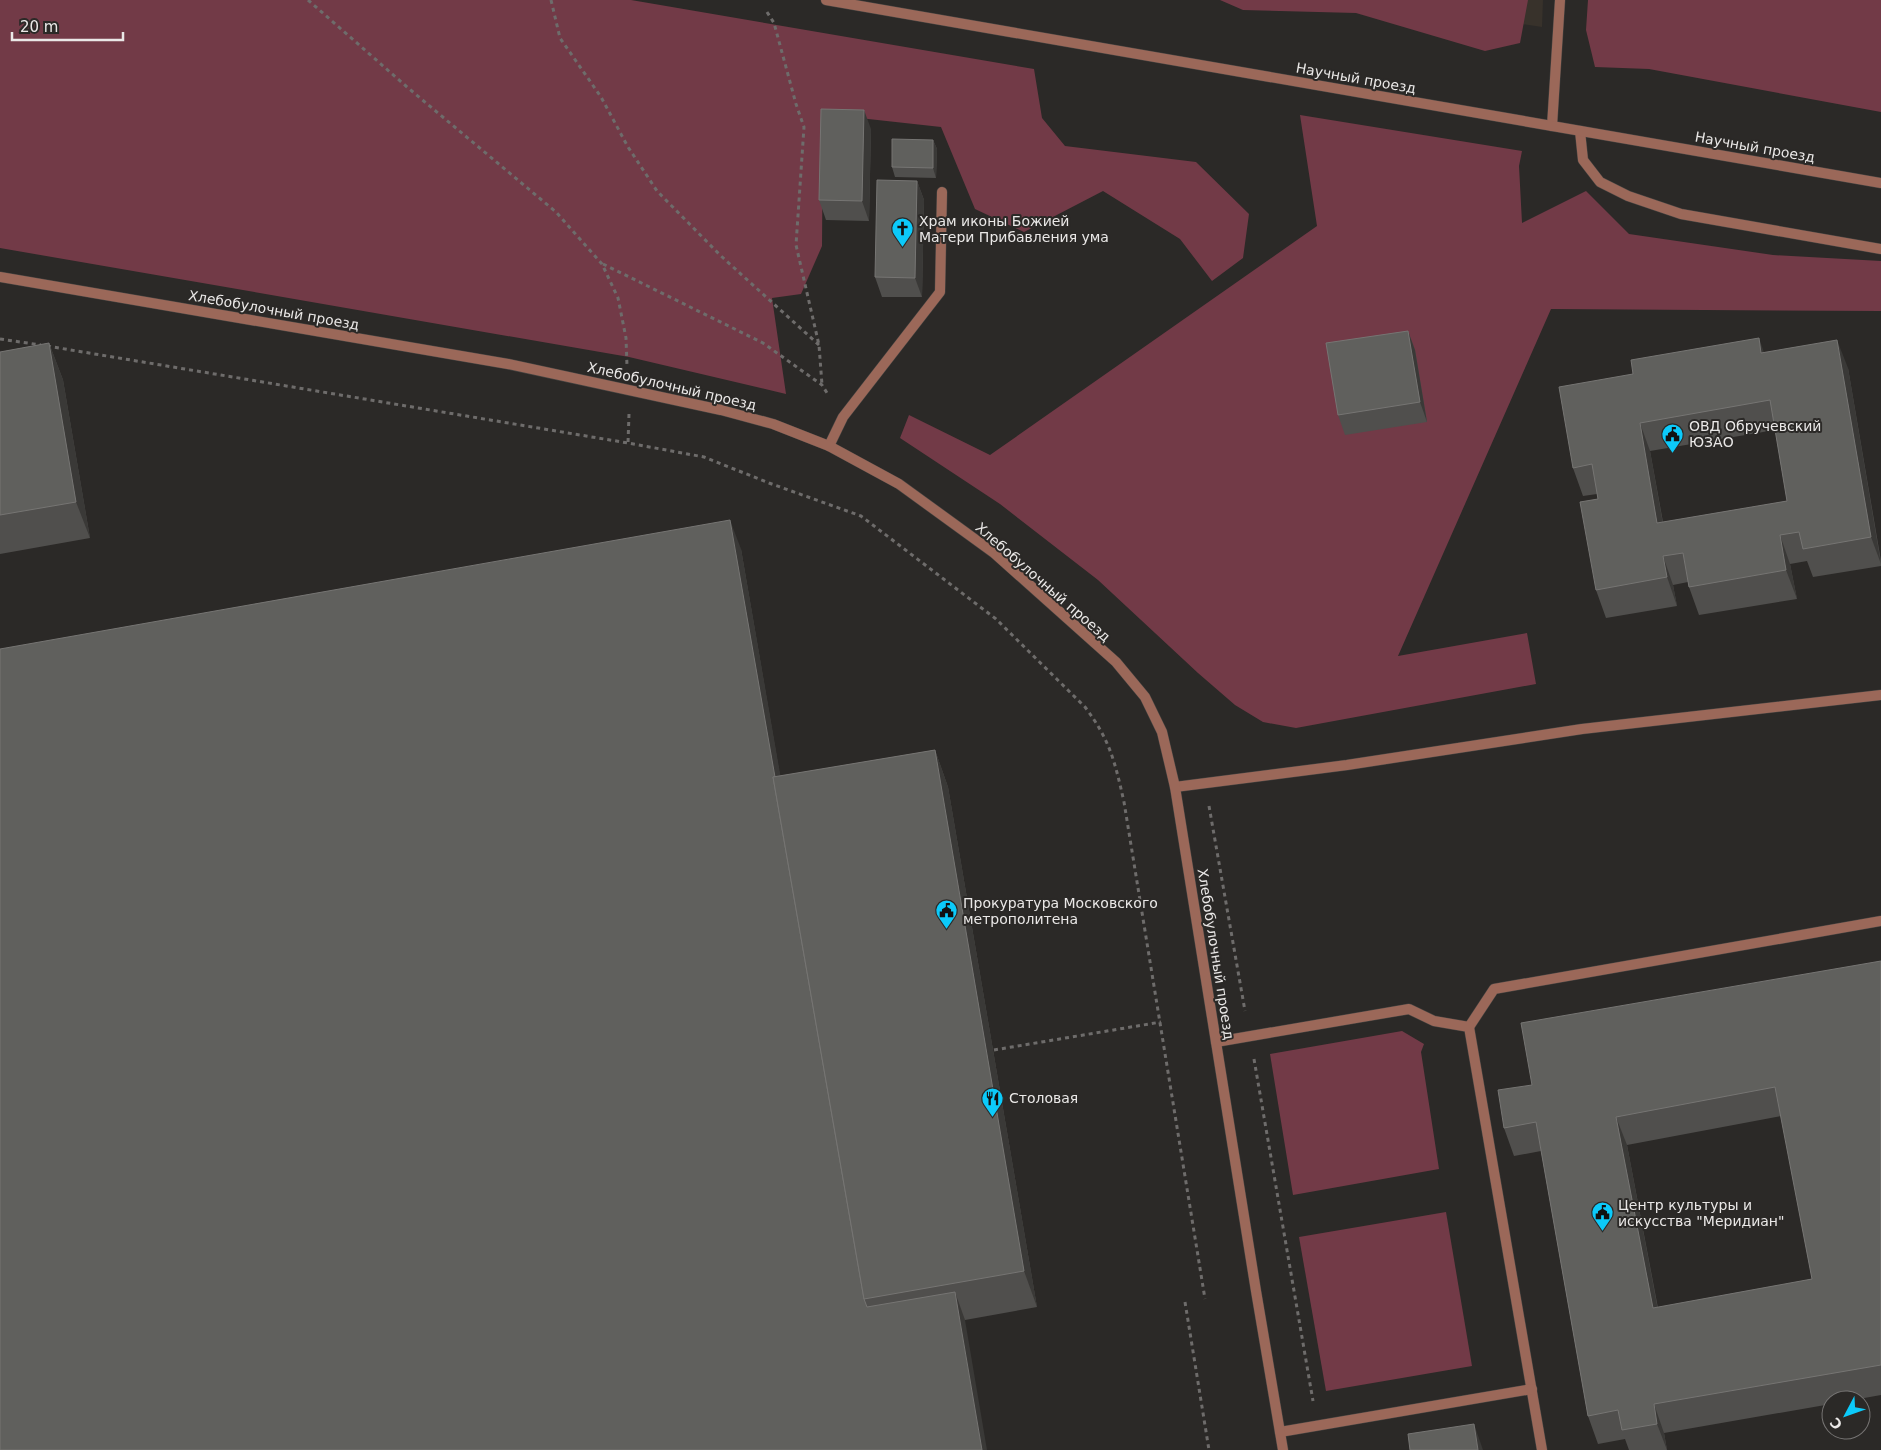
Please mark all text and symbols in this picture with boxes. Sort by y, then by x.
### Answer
scale bar [12,10,124,42]
text: 20 m [20,18,58,36]
street label: Научный проезд [1295,60,1417,96]
street label: Научный проезд [1694,129,1816,165]
place label: Храм иконы Божией Матери Прибавления ума [919,213,1109,245]
church icon: Храм иконы Божией Матери Прибавления ума [891,217,915,248]
street label: Хлебобулочный проезд [187,287,361,333]
street label: Хлебобулочный проезд [586,359,758,413]
place label: ОВД Обручевский ЮЗАО [1689,418,1821,450]
public building icon: ОВД Обручевский ЮЗАО [1661,422,1685,453]
street label: Хлебобулочный проезд [972,519,1114,645]
street label: Хлебобулочный проезд [1195,867,1237,1041]
place label: Прокуратура Московского метрополитена [963,895,1158,927]
public building icon: Прокуратура Московского метрополитена [935,899,959,930]
restaurant icon: Столовая [981,1086,1005,1117]
place label: Столовая [1009,1090,1078,1106]
place label: Центр культуры и искусства "Меридиан" [1618,1197,1784,1229]
public building icon: Центр культуры и искусства "Меридиан" [1590,1201,1614,1232]
north arrow [1821,1390,1871,1440]
text: С [1827,1414,1846,1433]

